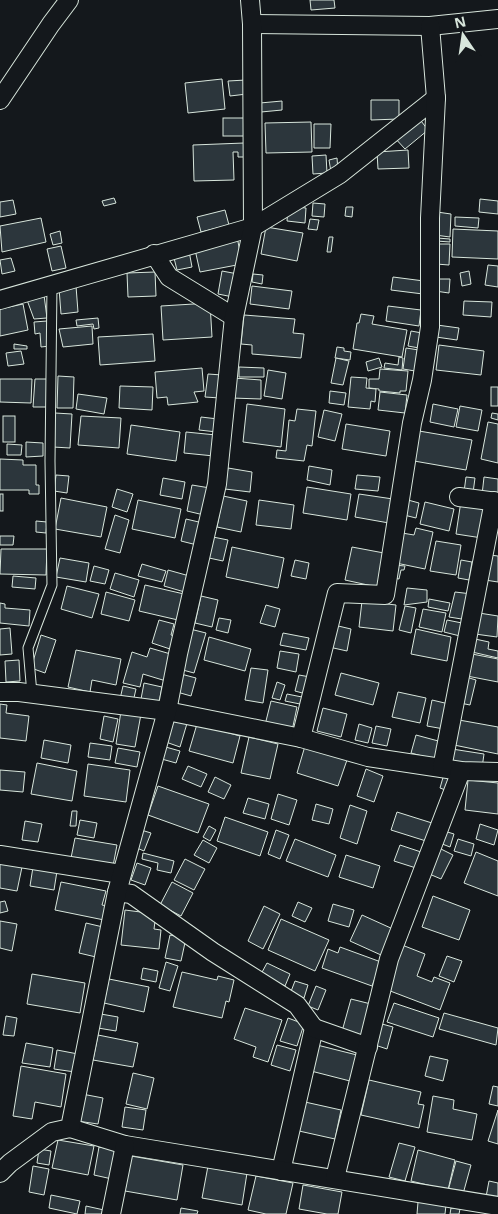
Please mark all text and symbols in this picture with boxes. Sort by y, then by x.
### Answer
north arrow [438,10,488,60]
text: N [452,11,468,32]

